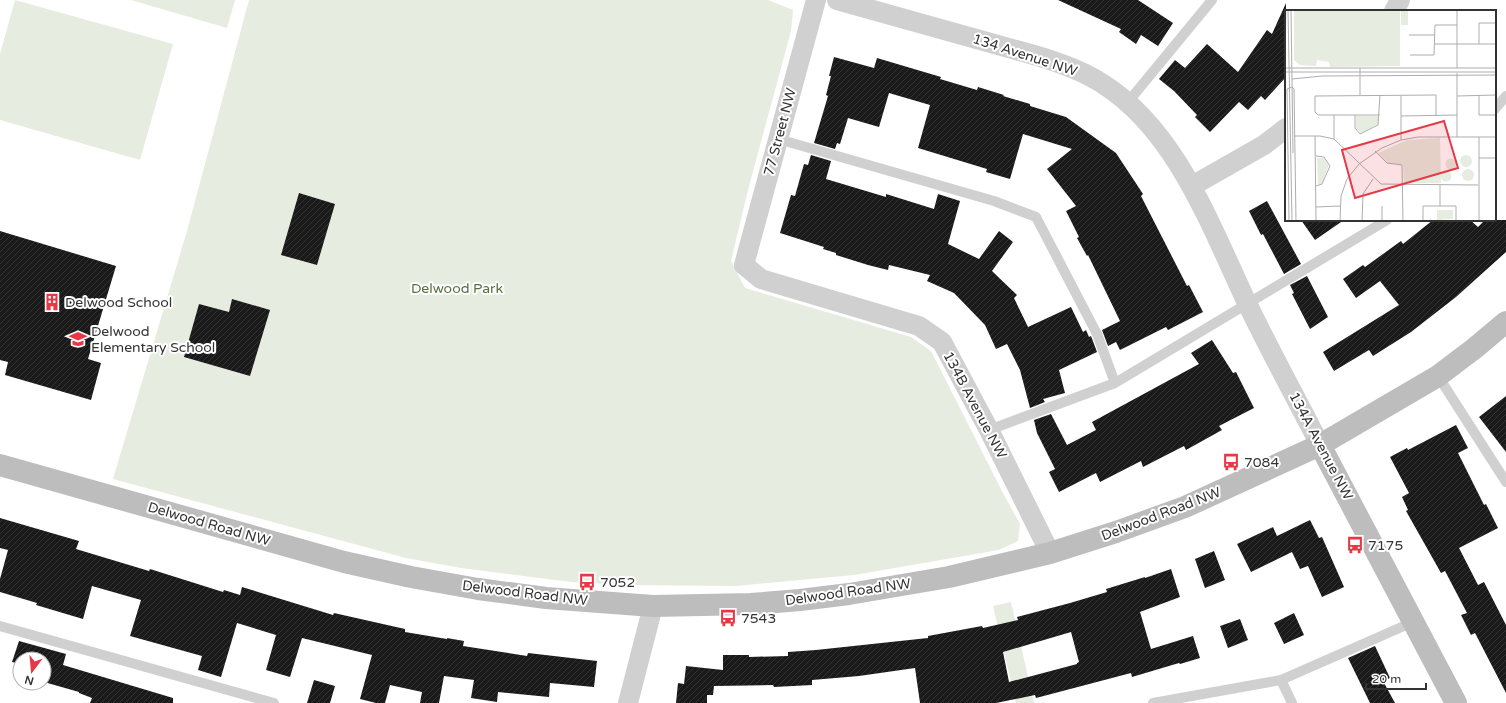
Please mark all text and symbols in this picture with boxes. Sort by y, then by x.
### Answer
inset map [1285,10,1496,221]
street label: 134 Avenue NW [970,30,1080,80]
street label: 77 Street NW [760,86,800,178]
park label: Delwood Park [411,280,503,297]
building icon: Delwood School [42,292,62,312]
place label: Delwood School [65,294,172,311]
place label: Delwood Elementary School [91,323,215,356]
school or university icon: Delwood Elementary School [68,329,88,349]
street label: 134B Avenue NW [940,349,1010,461]
street label: 134A Avenue NW [1285,389,1357,503]
bus stop icon: 7084 [1221,452,1241,472]
place label: 7084 [1244,454,1279,471]
street label: Delwood Road NW [1099,483,1223,545]
street label: Delwood Road NW [146,498,272,550]
bus stop icon: 7175 [1345,535,1365,555]
place label: 7175 [1368,537,1403,554]
bus stop icon: 7052 [577,572,597,592]
place label: 7052 [600,574,635,591]
street label: Delwood Road NW [784,575,912,609]
street label: Delwood Road NW [461,577,589,609]
bus stop icon: 7543 [718,608,738,628]
place label: 7543 [741,610,776,627]
north arrow [12,651,52,691]
scale bar [1366,665,1426,691]
text: 20 m [1372,672,1401,686]
text: N [23,673,35,688]

